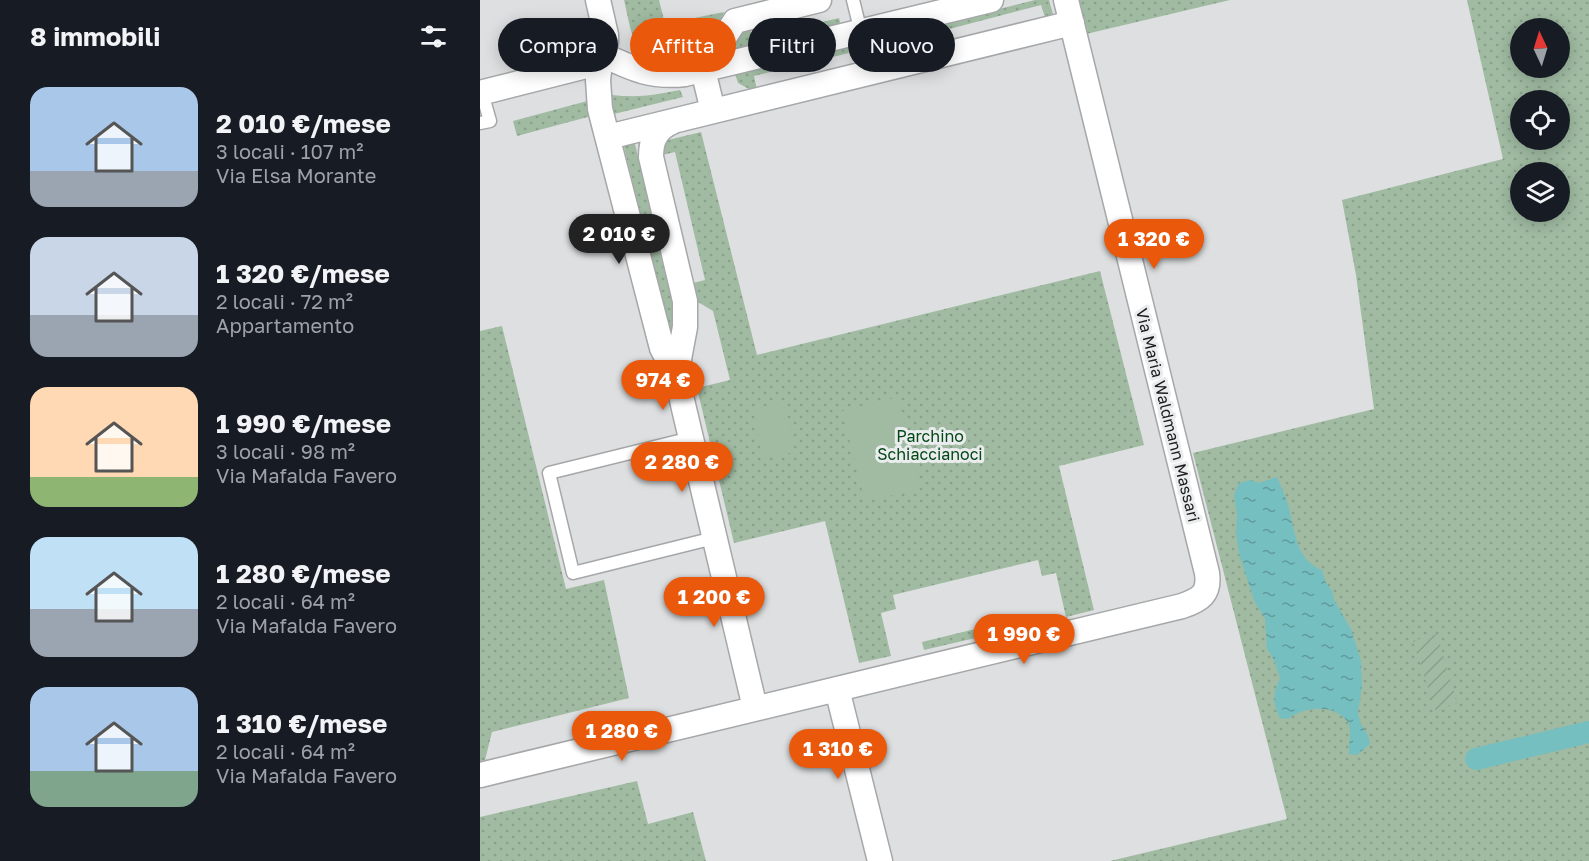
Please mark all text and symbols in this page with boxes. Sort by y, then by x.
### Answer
chip: Compra [498,18,618,72]
chip: Affitta [630,18,736,72]
chip: Filtri [748,18,836,72]
chip: Nuovo [848,18,955,72]
north arrow [1510,18,1570,78]
map controls [1510,18,1570,222]
icon: filters [417,20,450,53]
text: 8 immobili [30,21,160,52]
button: locate [1510,90,1570,150]
text: 2 010 €/mese [216,108,391,139]
icon: home [78,111,150,183]
text: 3 locali · 107 m² [216,139,363,163]
button: layers [1510,162,1570,222]
text: Via Elsa Morante [216,163,376,187]
pin: 2 010 € [564,214,674,265]
pin: 1 320 € [1099,219,1209,270]
text: 2 010 € [583,221,655,245]
text: 1 320 € [1118,226,1190,250]
text: 1 320 €/mese [216,258,390,289]
icon: home [78,261,150,333]
text: 2 locali · 72 m² [216,289,353,313]
street label: Via Maria Waldmann Massari [1132,306,1204,524]
text: Appartamento [216,313,354,337]
pin: 974 € [621,360,705,411]
text: 974 € [635,367,691,391]
text: 1 990 €/mese [216,408,391,439]
icon: home [78,411,150,483]
park label: Parchino Schiaccianoci [877,426,983,464]
text: 3 locali · 98 m² [216,439,355,463]
pin: 2 280 € [627,442,737,493]
text: 2 280 € [645,449,719,473]
text: Via Mafalda Favero [216,463,397,487]
text: 1 280 €/mese [216,558,391,589]
icon: home [78,561,150,633]
pin: 1 200 € [659,577,769,628]
text: 1 200 € [678,584,750,608]
text: 2 locali · 64 m² [216,589,355,613]
text: Via Mafalda Favero [216,613,397,637]
pin: 1 990 € [969,614,1079,665]
text: 1 990 € [988,621,1060,645]
text: 1 310 €/mese [216,708,387,739]
icon: home [78,711,150,783]
pin: 1 280 € [567,711,677,762]
text: 1 280 € [586,718,658,742]
pin: 1 310 € [783,729,893,780]
text: 1 310 € [803,736,873,760]
text: 2 locali · 64 m² [216,739,355,763]
text: Via Mafalda Favero [216,763,397,787]

